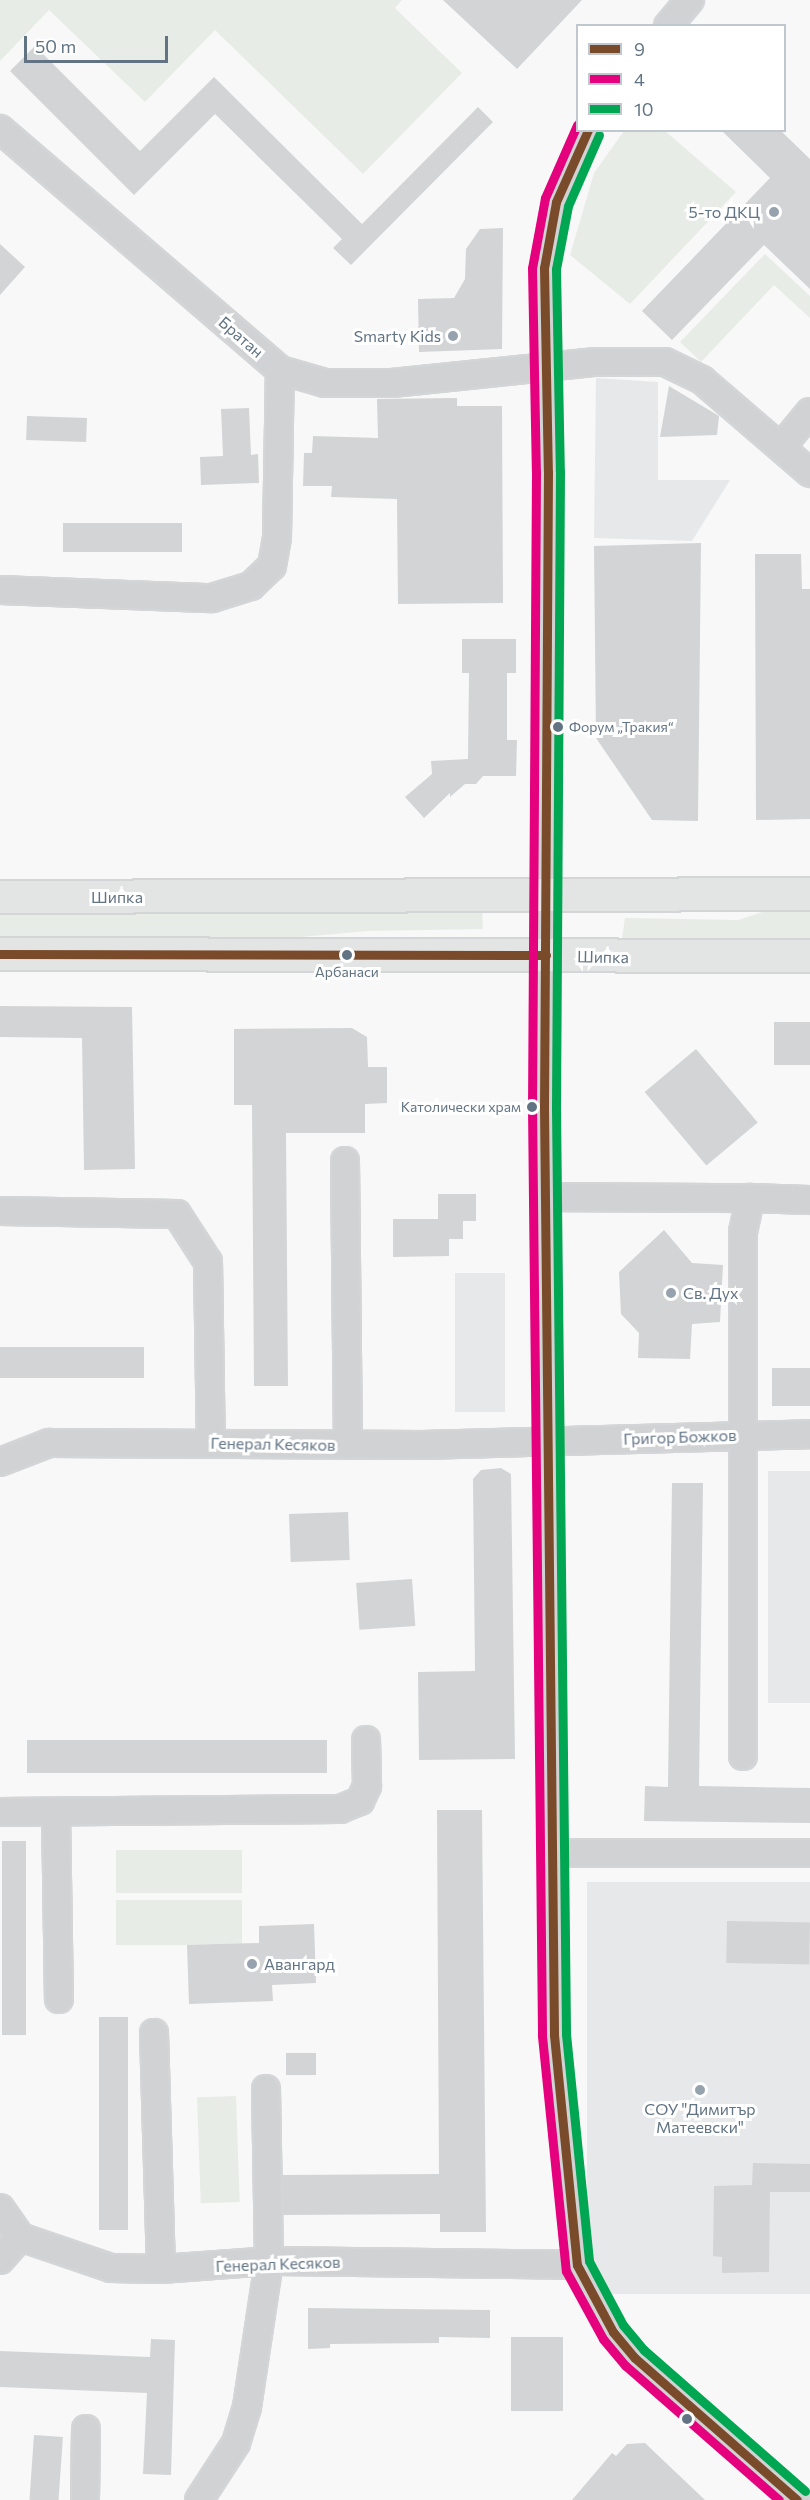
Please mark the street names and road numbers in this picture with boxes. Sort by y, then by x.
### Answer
street label: Братан [215,312,267,362]
street label: Шипка [91,887,143,907]
street label: Шипка [577,947,629,967]
street label: Григор Божков [623,1425,737,1449]
street label: Генерал Кесяков [210,1433,336,1455]
street label: Генерал Кесяков [215,2252,341,2276]

